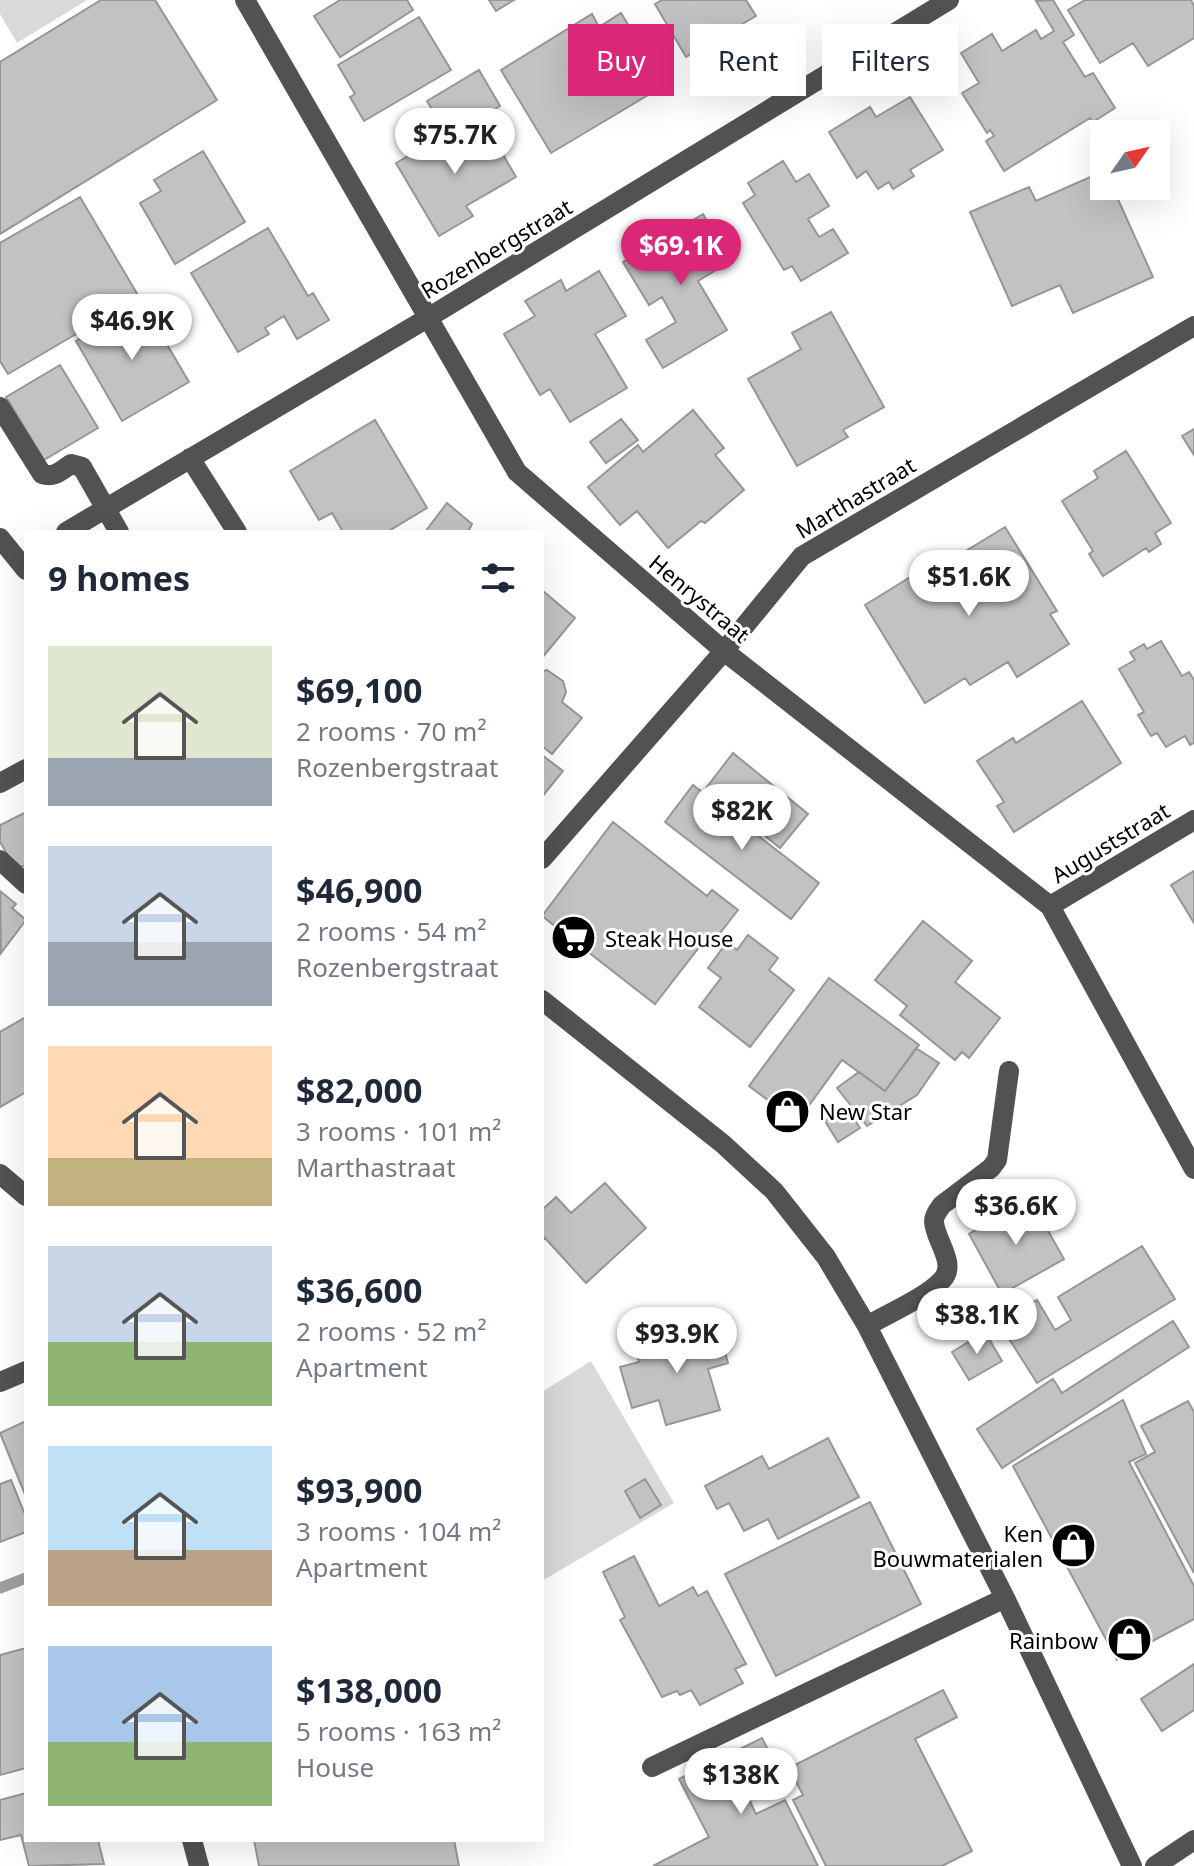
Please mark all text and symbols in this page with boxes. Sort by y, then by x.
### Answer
chip: Buy [568,24,674,96]
chip: Rent [690,24,806,96]
chip: Filters [822,24,958,96]
pin: $75.7K [390,108,520,176]
text: $75.7K [413,116,497,152]
north arrow [1090,120,1170,200]
map controls [1090,120,1170,200]
street label: Rozenbergstraat [415,191,577,305]
pin: $69.1K [616,219,746,287]
text: $69.1K [639,227,723,263]
pin: $46.9K [67,294,197,362]
text: $46.9K [90,302,174,338]
street label: Marthastraat [789,449,921,545]
street label: Henrystraat [643,547,757,649]
pin: $51.6K [904,550,1034,618]
text: 9 homes [48,555,190,601]
icon: filters [476,556,520,600]
text: $51.6K [927,558,1011,594]
text: $69,100 [296,667,422,713]
icon: home [112,678,208,774]
text: 2 rooms · 70 m² [296,713,486,749]
text: Rozenbergstraat [296,749,498,785]
pin: $82K [695,784,789,852]
text: $82K [711,792,773,828]
street label: Auguststraat [1045,795,1175,889]
text: $46,900 [296,867,422,913]
icon: home [112,878,208,974]
text: 2 rooms · 54 m² [296,913,486,949]
supermarket icon: Steak House [550,914,598,962]
place label: Steak House [605,923,733,953]
text: Rozenbergstraat [296,949,498,985]
text: $82,000 [296,1067,422,1113]
icon: home [112,1078,208,1174]
shop icon: New Star [764,1087,812,1135]
place label: New Star [819,1096,912,1126]
text: 3 rooms · 101 m² [296,1113,501,1149]
text: Marthastraat [296,1149,456,1185]
pin: $36.6K [951,1179,1081,1247]
text: $36.6K [974,1187,1058,1223]
text: $36,600 [296,1267,422,1313]
icon: home [112,1278,208,1374]
pin: $38.1K [912,1288,1042,1356]
text: $38.1K [935,1296,1019,1332]
pin: $93.9K [612,1307,742,1375]
text: 2 rooms · 52 m² [296,1313,486,1349]
text: $93.9K [635,1315,719,1351]
text: Apartment [296,1349,428,1385]
text: $93,900 [296,1467,422,1513]
icon: home [112,1478,208,1574]
text: 3 rooms · 104 m² [296,1513,501,1549]
place label: Ken Bouwmaterialen [872,1518,1043,1573]
shop icon: Ken Bouwmaterialen [1050,1522,1098,1570]
text: Apartment [296,1549,428,1585]
shop icon: Rainbow [1105,1616,1153,1664]
place label: Rainbow [1009,1625,1099,1655]
text: $138,000 [296,1667,442,1713]
icon: home [112,1678,208,1774]
text: 5 rooms · 163 m² [296,1713,501,1749]
pin: $138K [685,1748,797,1816]
text: House [296,1749,374,1785]
text: $138K [703,1756,779,1792]

